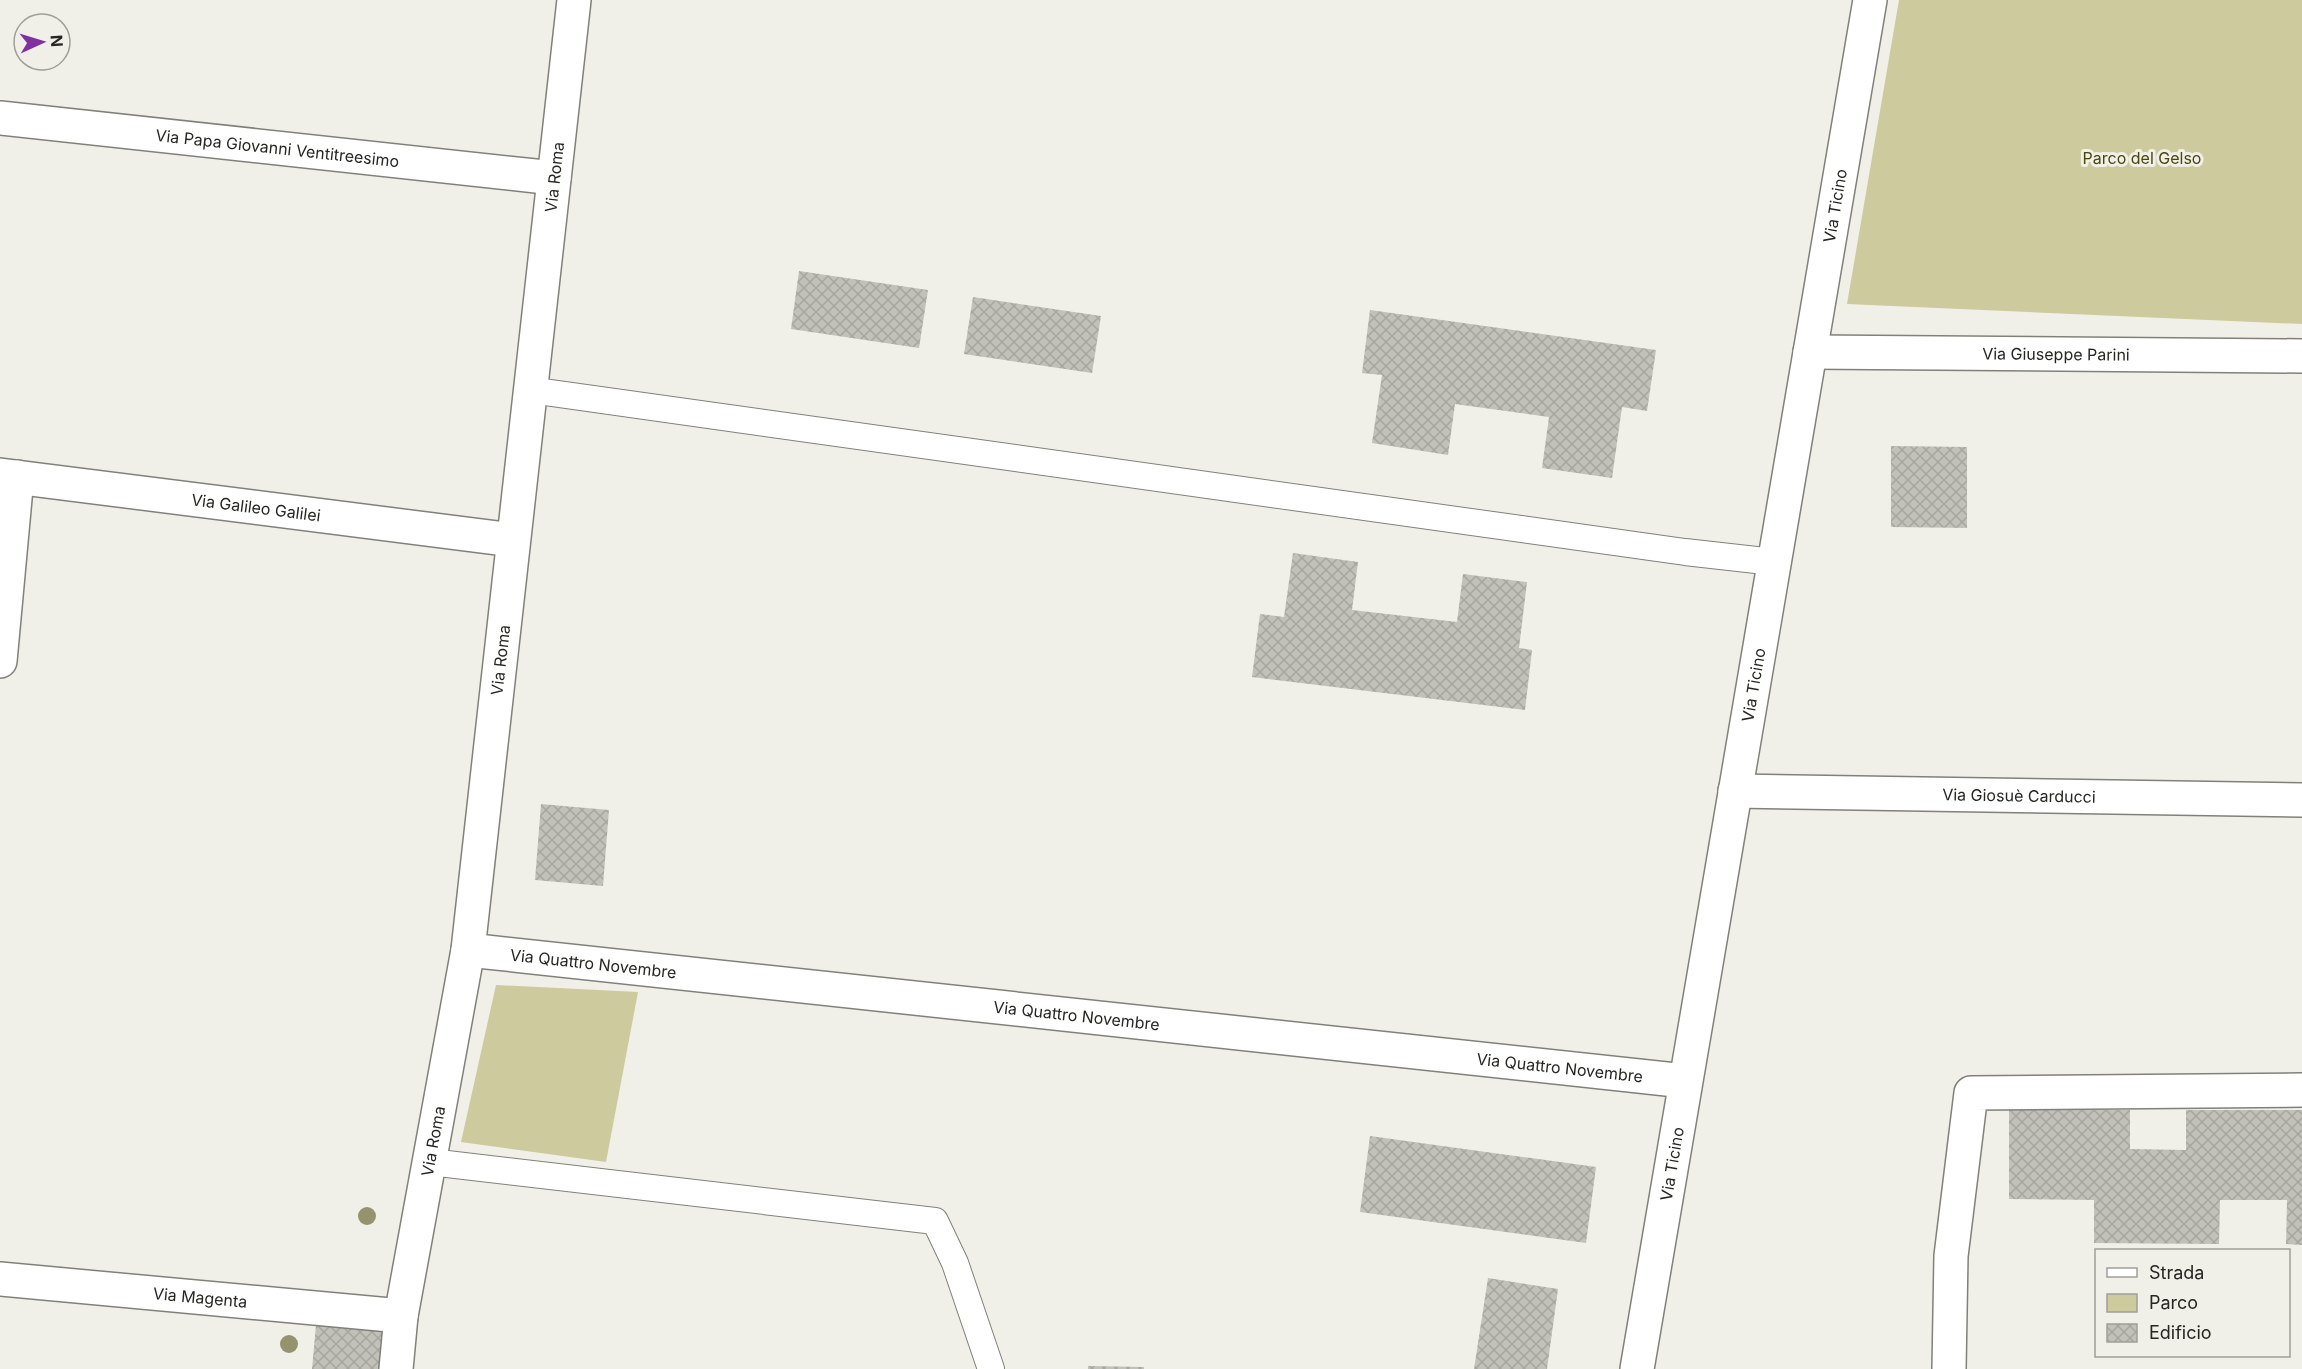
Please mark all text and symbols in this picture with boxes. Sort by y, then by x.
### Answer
north arrow [12,12,72,72]
text: N [47,34,67,48]
street label: Via Papa Giovanni Ventitreesimo [154,125,400,171]
street label: Via Roma [540,141,568,214]
park label: Parco del Gelso [2083,148,2201,168]
street label: Via Ticino [1819,167,1851,244]
street label: Via Giuseppe Parini [1982,343,2130,365]
street label: Via Galileo Galilei [190,489,322,526]
street label: Via Roma [486,624,514,697]
street label: Via Ticino [1737,646,1770,723]
street label: Via Giosuè Carducci [1942,784,2096,807]
street label: Via Quattro Novembre [509,945,678,982]
street label: Via Quattro Novembre [992,997,1161,1034]
street label: Via Quattro Novembre [1475,1049,1644,1086]
street label: Via Roma [417,1104,449,1178]
street label: Via Ticino [1656,1125,1688,1202]
legend [2095,1249,2290,1357]
text: Strada [2149,1262,2204,1283]
street label: Via Magenta [152,1283,248,1312]
text: Parco [2149,1292,2198,1313]
text: Edificio [2149,1322,2212,1343]

